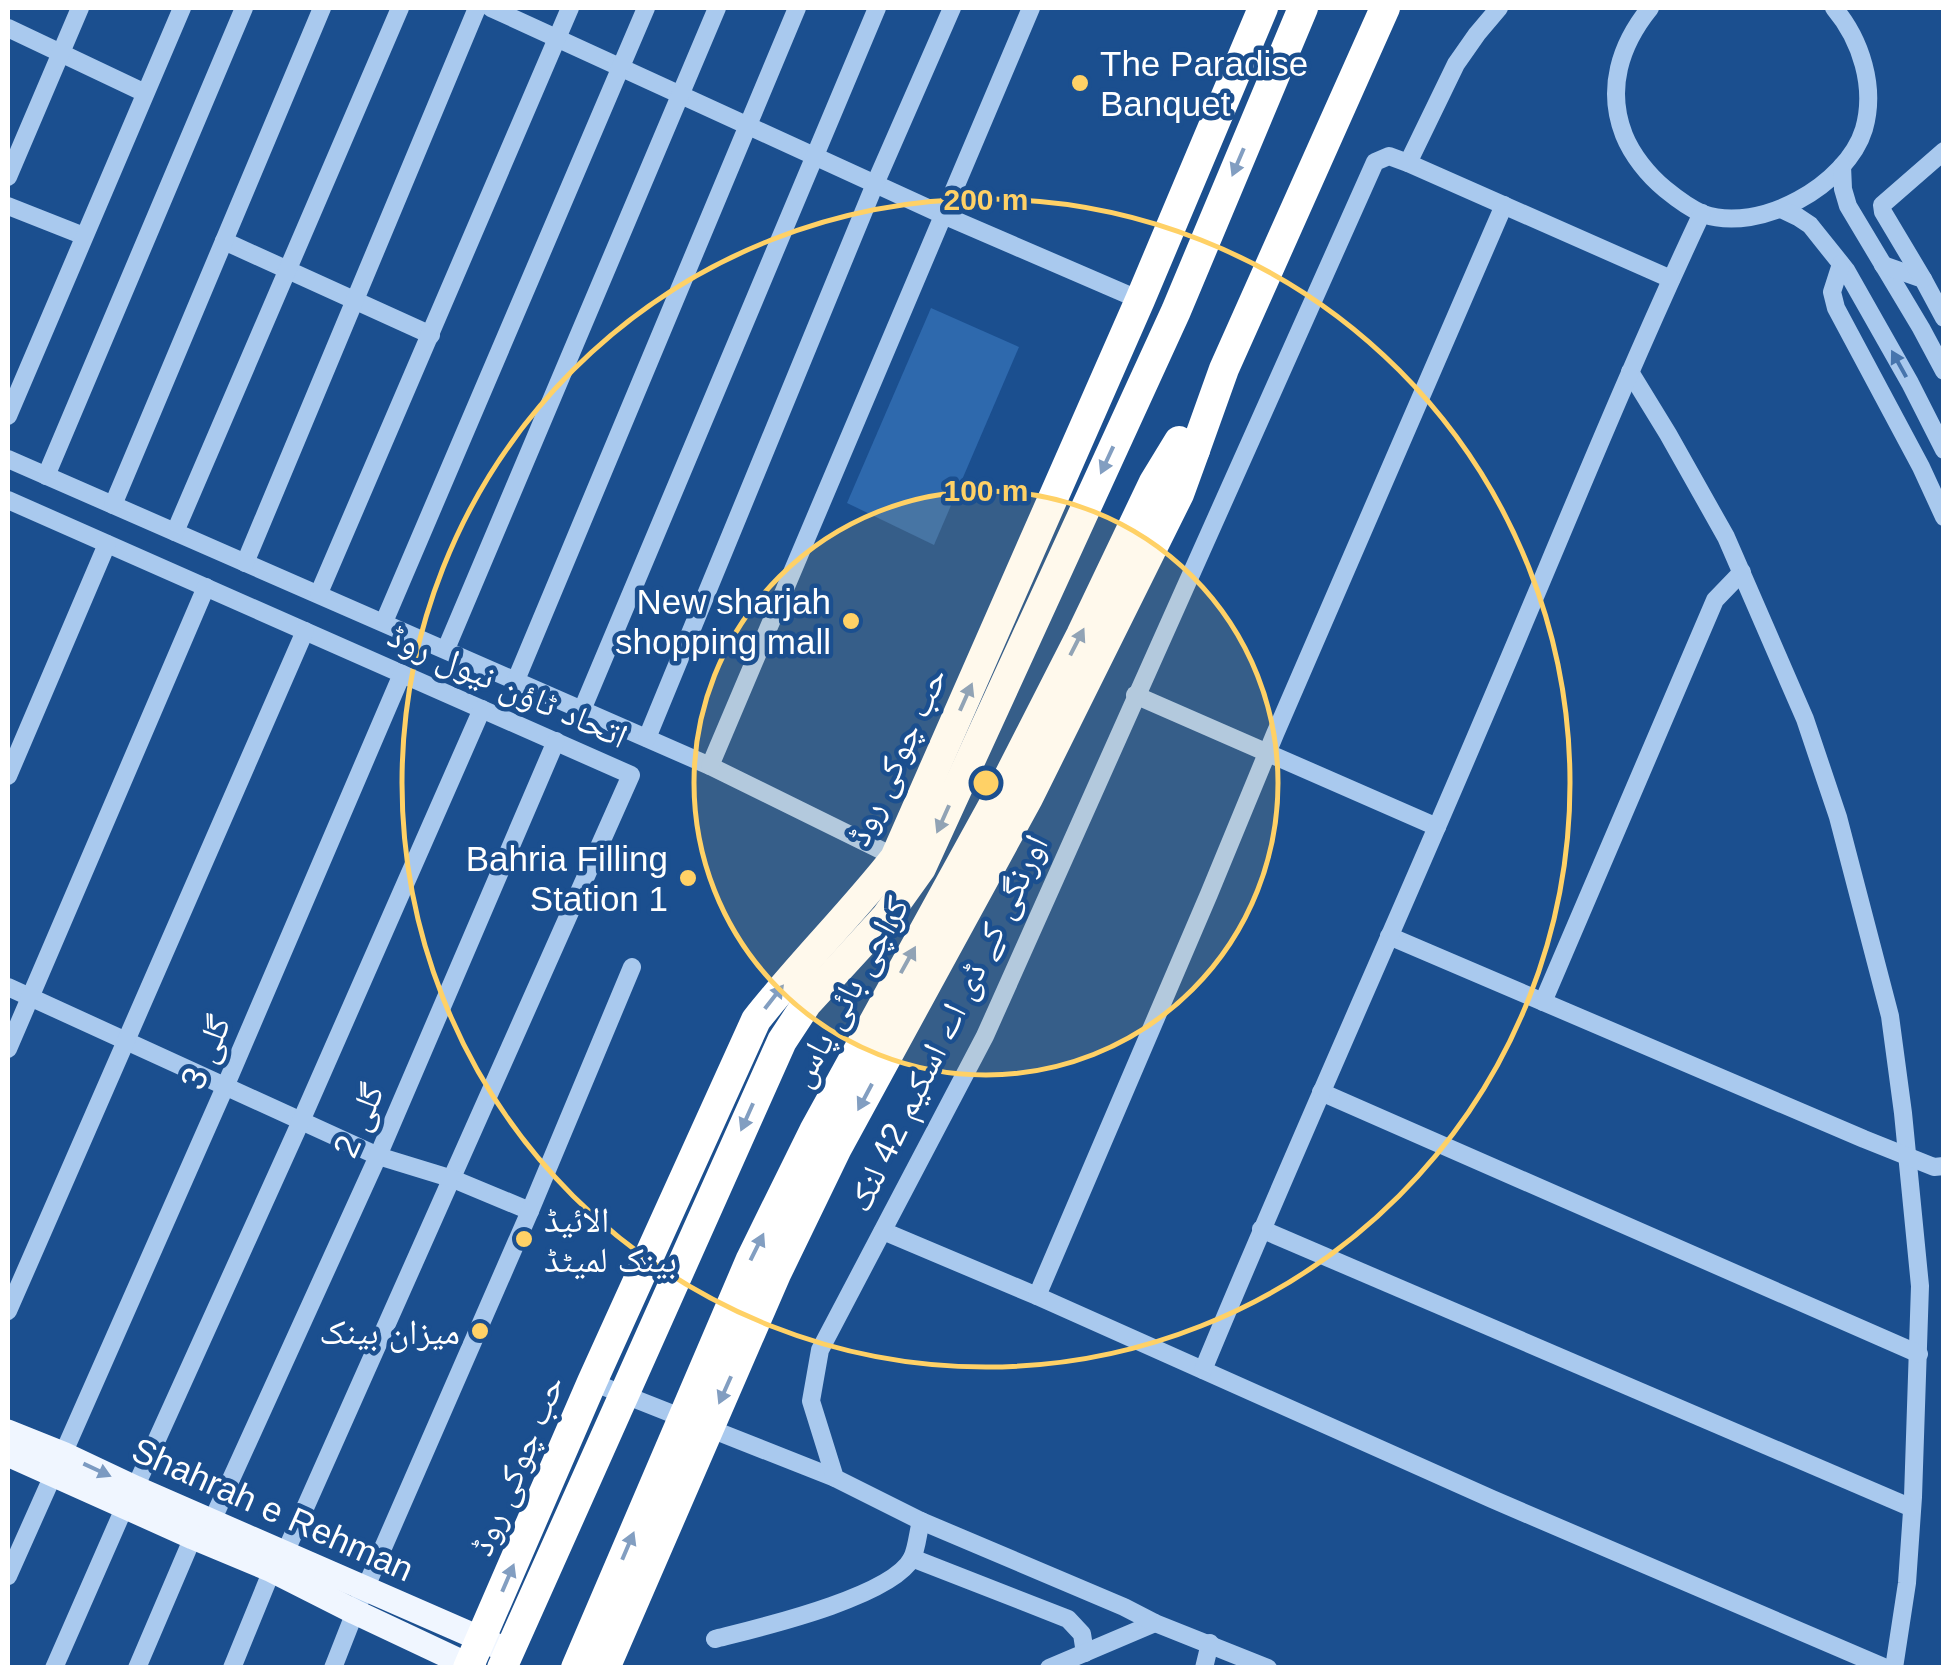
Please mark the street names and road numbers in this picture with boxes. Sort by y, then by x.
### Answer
street label: اتحاد ٹاؤن نیول روڈ [382,615,634,757]
street label: حب چوکی روڈ [838,661,956,852]
street label: اورنگی کے ڈی اے اسکیم 42 لنک [839,828,1059,1219]
street label: کراچی بائی پاس [780,889,918,1094]
street label: گلی 3 [172,1009,240,1096]
street label: گلی 2 [325,1077,393,1164]
street label: حب چوکی روڈ [461,1369,573,1562]
street label: Shahrah e Rehman [126,1429,420,1589]

